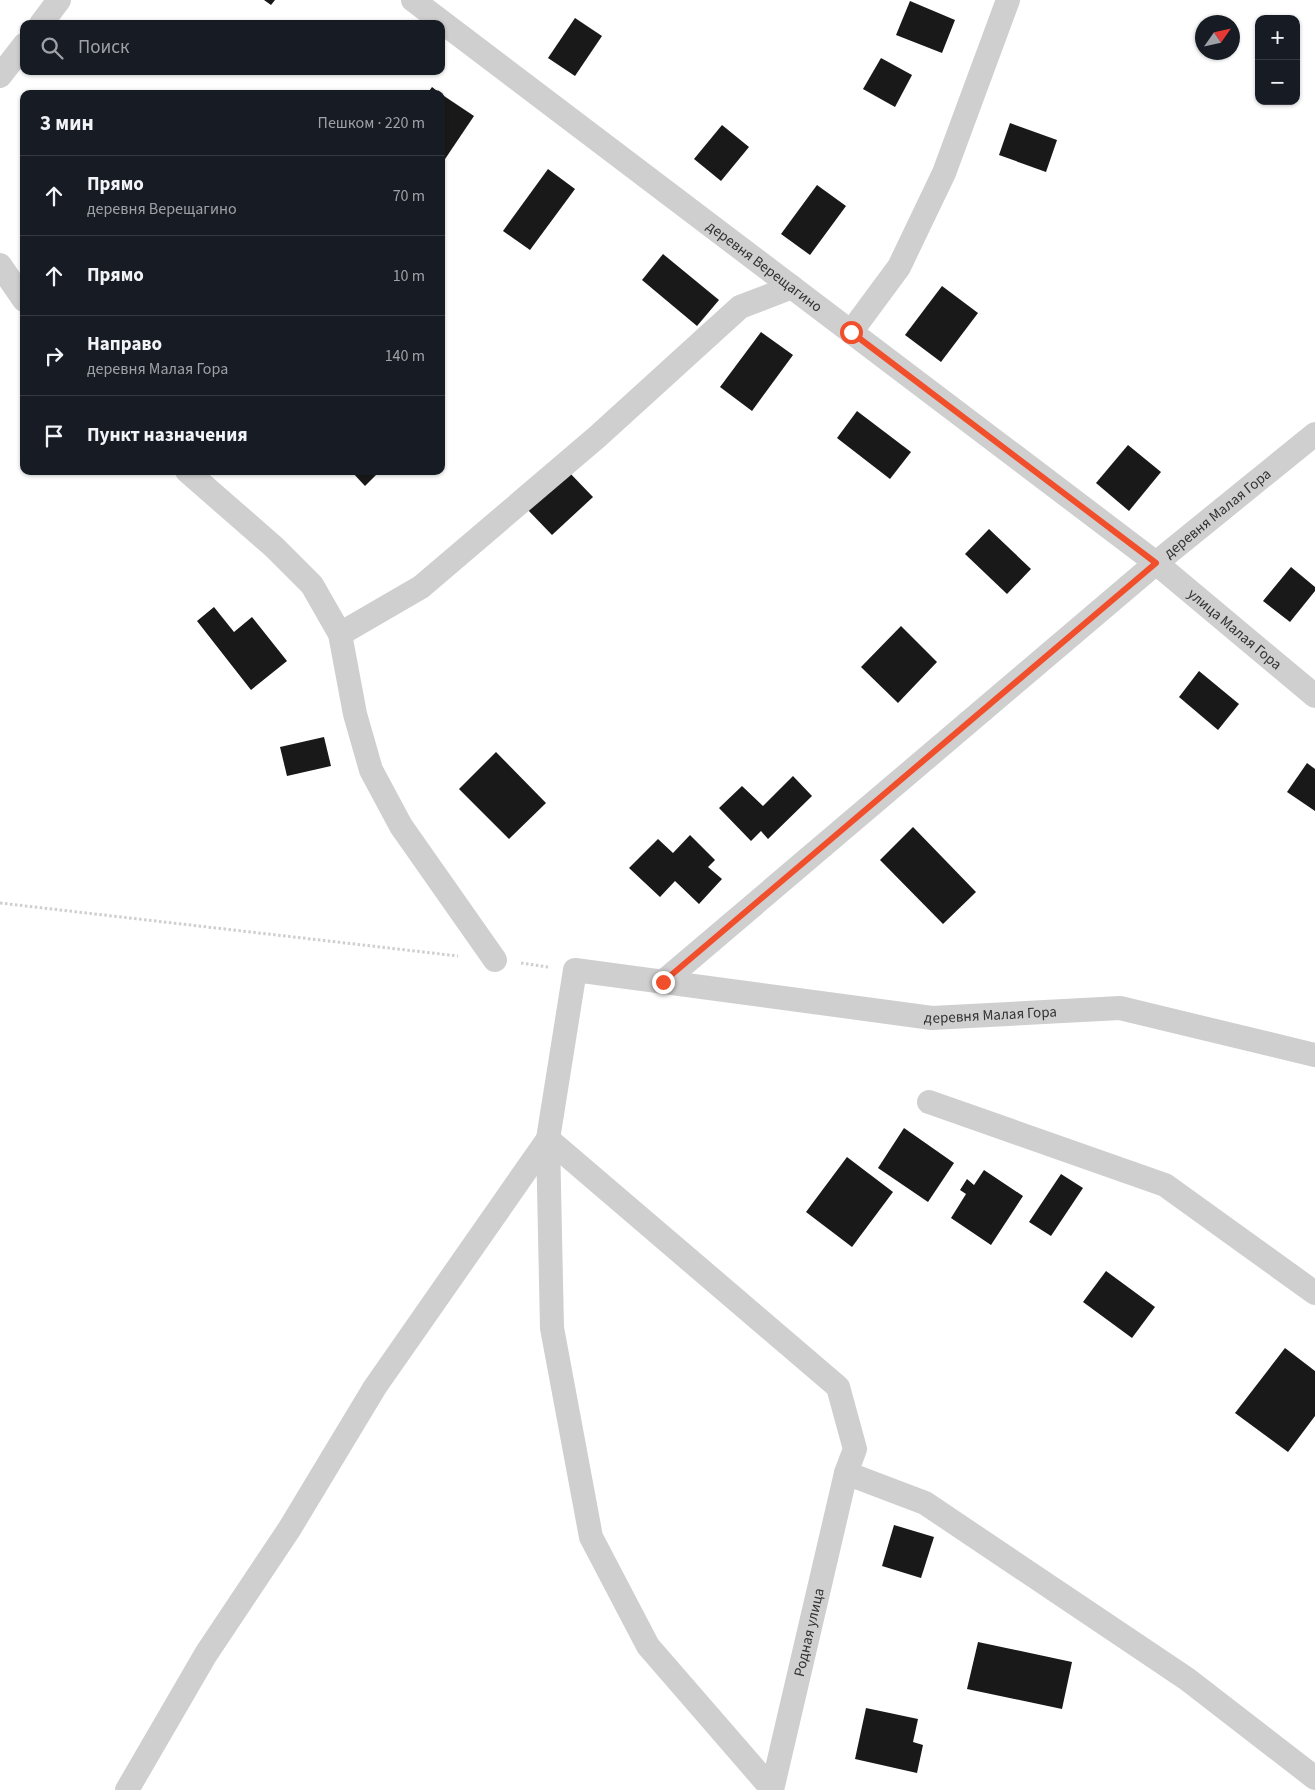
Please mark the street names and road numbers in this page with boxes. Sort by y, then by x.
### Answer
street label: деревня Верещагино [702,216,826,317]
street label: деревня Малая Гора [1160,464,1276,564]
street label: улица Малая Гора [1183,584,1286,675]
street label: деревня Малая Гора [923,1001,1057,1029]
street label: Родная улица [789,1586,830,1679]

